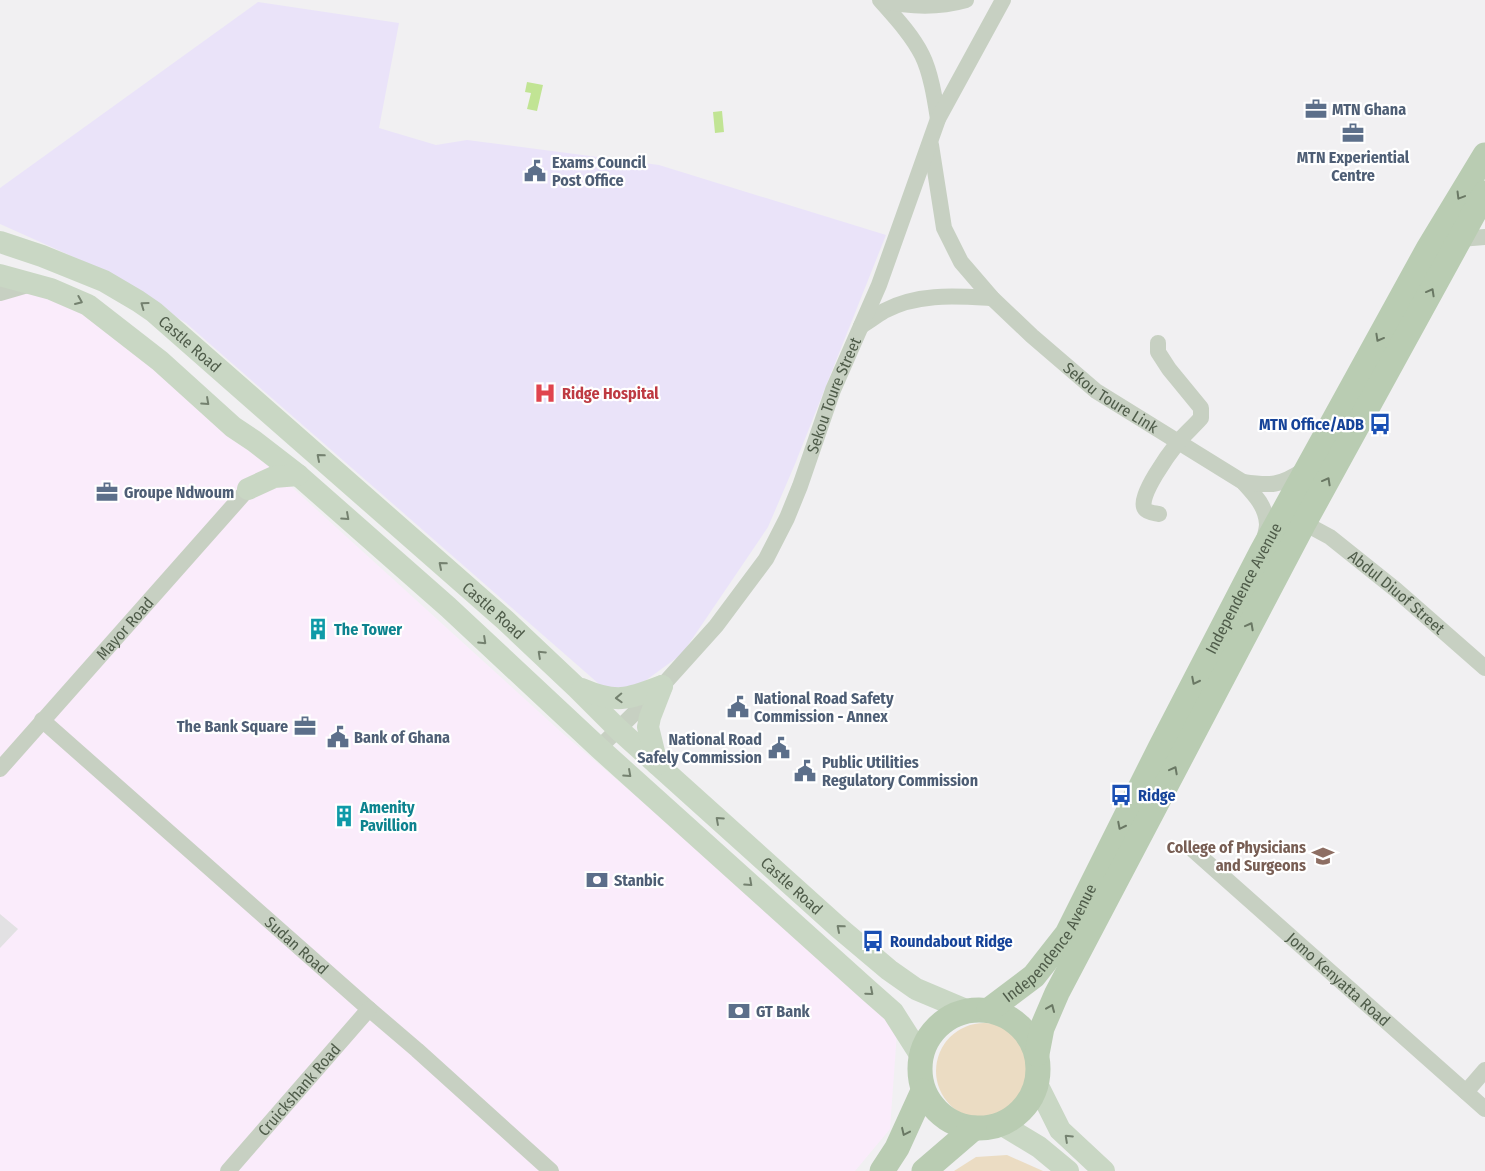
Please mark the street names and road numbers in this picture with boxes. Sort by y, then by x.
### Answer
street label: Castle Road [155,312,225,376]
street label: Sekou Toure Street [803,334,865,456]
street label: Sekou Toure Link [1059,358,1162,437]
street label: Independence Avenue [1201,519,1286,657]
street label: Abdul Diuof Street [1344,546,1449,639]
street label: Castle Road [458,578,528,643]
street label: Mayor Road [92,593,158,664]
street label: Castle Road [757,853,826,919]
street label: Independence Avenue [999,881,1100,1006]
street label: Sudan Road [261,913,332,979]
street label: Jomo Kenyatta Road [1283,929,1394,1030]
street label: Cruickshank Road [254,1040,345,1140]

